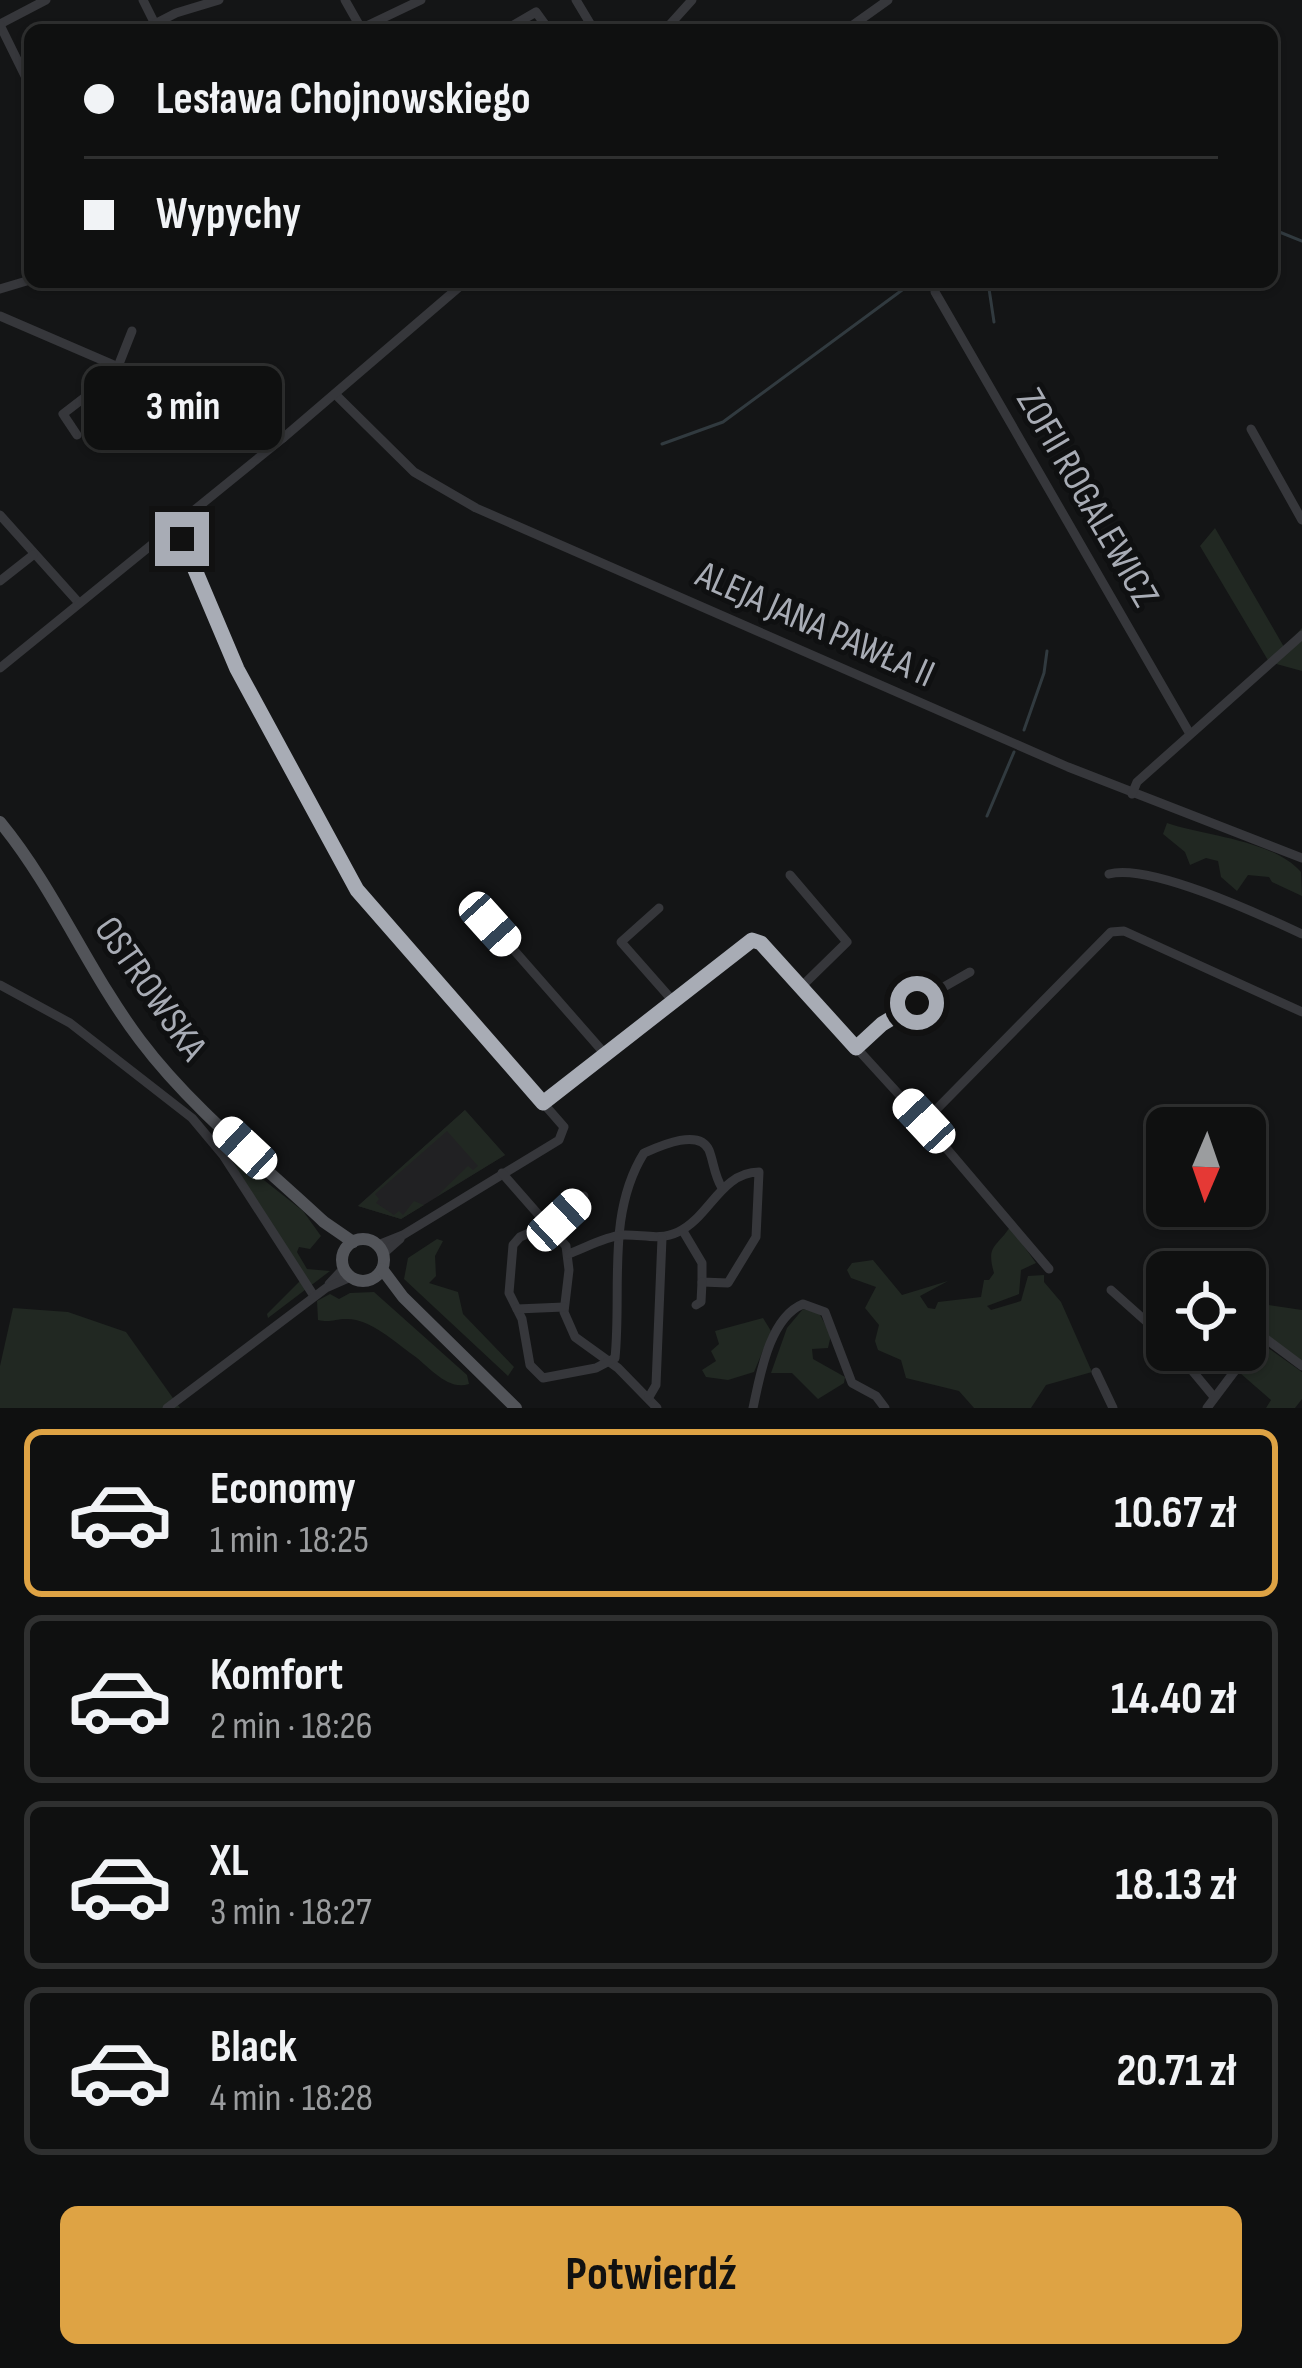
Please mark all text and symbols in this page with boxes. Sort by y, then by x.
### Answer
text: Lesława Chojnowskiego [156,72,531,127]
text: Wypychy [156,187,301,242]
callout: 3 min [83,365,281,449]
street label: ZOFII ROGALEWICZ [1006,380,1168,616]
text: 3 min [146,384,220,431]
route end [155,512,209,566]
street label: ALEJA JANA PAWŁA II [688,551,941,698]
car [453,885,527,963]
street label: OSTROWSKA [84,908,217,1070]
route start [890,976,944,1030]
car [886,1082,962,1160]
north arrow [1146,1107,1266,1227]
map controls [1146,1107,1266,1371]
car [206,1110,284,1186]
car [520,1182,598,1258]
button: locate [1146,1251,1266,1371]
icon: car [66,1459,174,1567]
text: Economy [210,1462,356,1517]
text: 10.67 zł [1114,1486,1236,1541]
text: 1 min · 18:25 [210,1517,369,1564]
icon: car [66,1645,174,1753]
text: Komfort [210,1648,343,1703]
text: 14.40 zł [1111,1672,1236,1727]
text: 2 min · 18:26 [210,1703,373,1750]
icon: car [66,1831,174,1939]
text: XL [210,1834,249,1889]
text: 18.13 zł [1115,1858,1236,1913]
text: 3 min · 18:27 [210,1889,372,1936]
icon: car [66,2017,174,2125]
text: Black [210,2020,297,2075]
text: 20.71 zł [1116,2044,1236,2099]
text: 4 min · 18:28 [210,2075,373,2122]
button: Potwierdź [60,2206,1242,2344]

